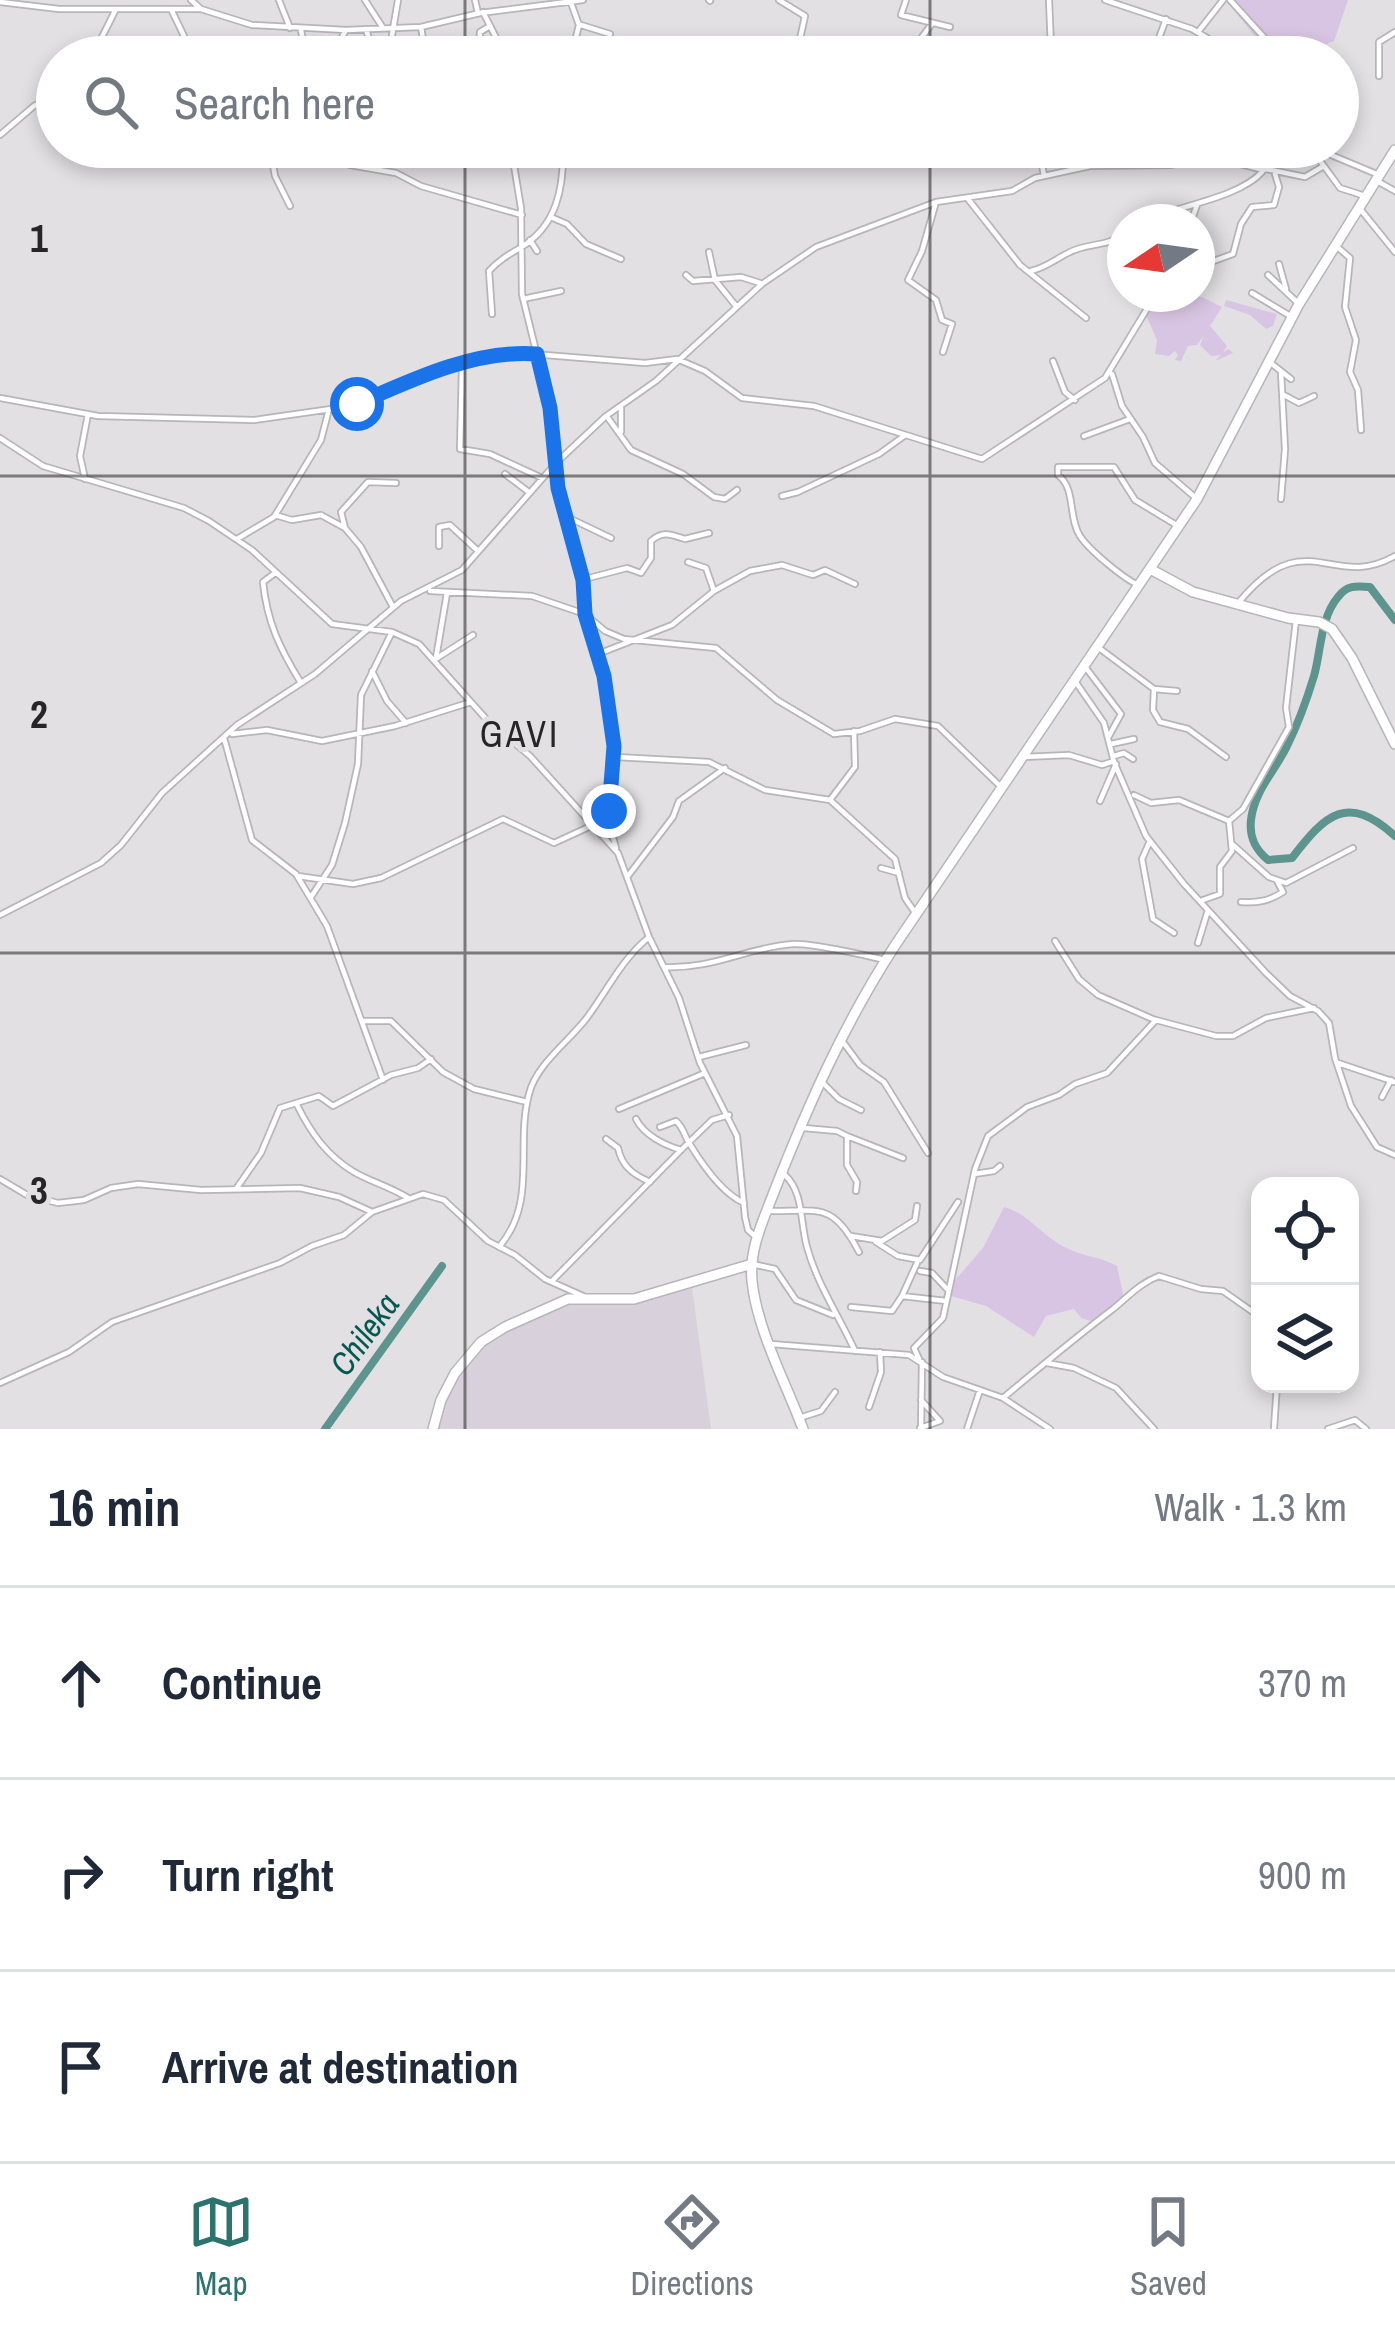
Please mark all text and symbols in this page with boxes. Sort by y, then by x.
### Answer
search box [36,36,1359,168]
icon: search [78,69,144,135]
text: Search here [174,72,375,133]
north arrow [1107,204,1215,312]
text: 1 [30,212,48,264]
route start [330,377,384,431]
text: 2 [30,688,48,740]
district label: GAVI [480,710,560,758]
route end [582,784,636,838]
text: 3 [30,1164,48,1216]
map controls [1251,1177,1359,1393]
button: locate [1251,1177,1359,1285]
water label: Chileka [319,1284,409,1384]
button: layers [1251,1285,1359,1393]
text: 16 min [48,1473,181,1542]
text: Walk · 1.3 km [1154,1481,1347,1533]
icon: ahead [48,1650,114,1716]
text: Continue [162,1652,322,1713]
text: 370 m [1258,1657,1347,1709]
icon: right [48,1842,114,1908]
text: Turn right [162,1844,334,1905]
text: 900 m [1258,1849,1347,1901]
icon: arrive [48,2034,114,2100]
text: Arrive at destination [162,2036,519,2097]
tab: Map [188,2189,254,2305]
tab: Directions [630,2189,754,2305]
tab: Saved [1130,2189,1207,2305]

